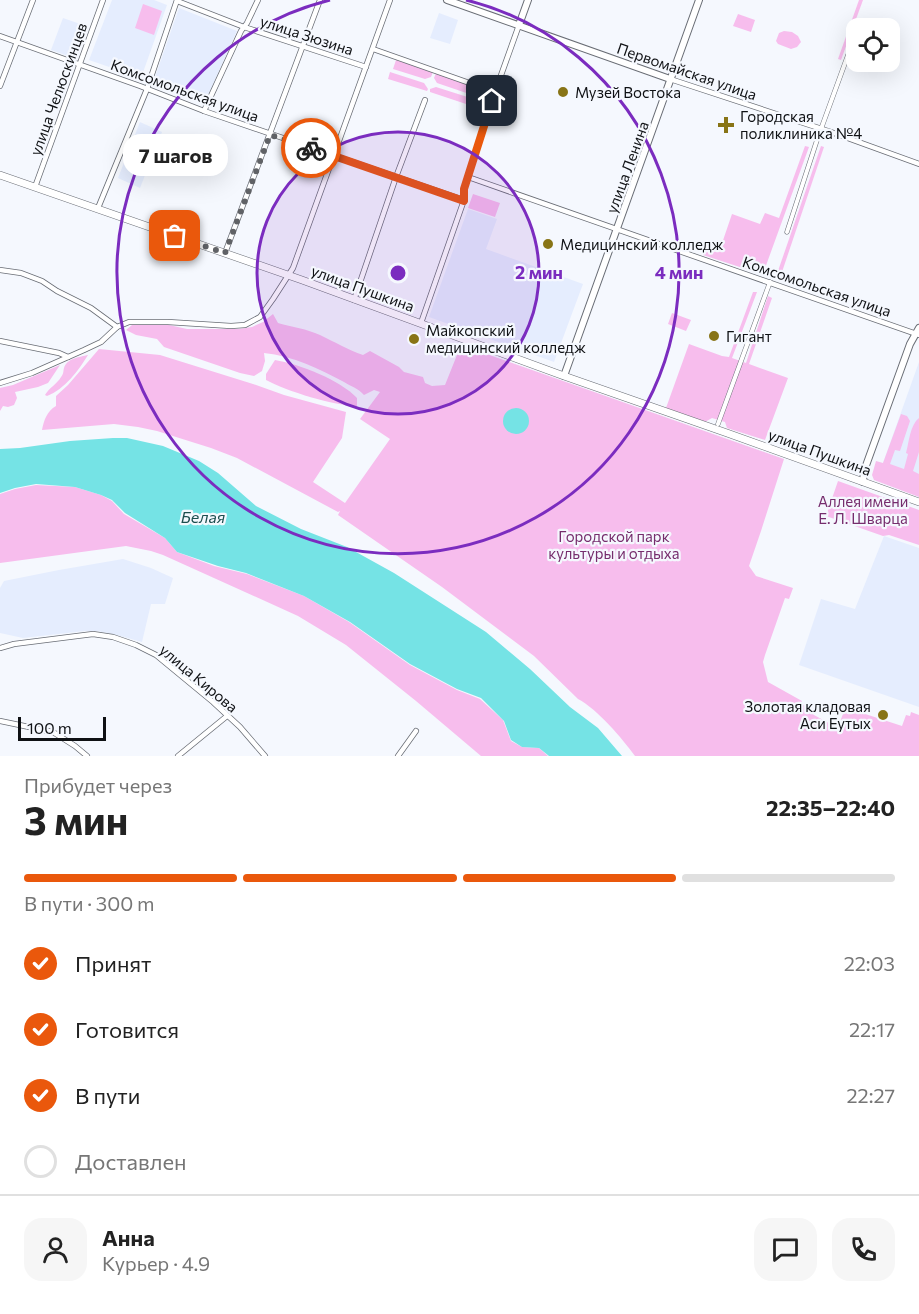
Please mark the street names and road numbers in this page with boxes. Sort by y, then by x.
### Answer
street label: улица Зюзина [258,11,356,59]
street label: улица Челюскинцев [26,20,90,158]
street label: Первомайская улица [615,39,759,103]
street label: Комсомольская улица [108,55,262,125]
street label: улица Ленина [602,119,652,215]
street label: Комсомольская улица [740,252,894,320]
street label: улица Пушкина [309,261,417,315]
street label: улица Пушкина [766,425,874,479]
street label: улица Кирова [156,640,242,716]

